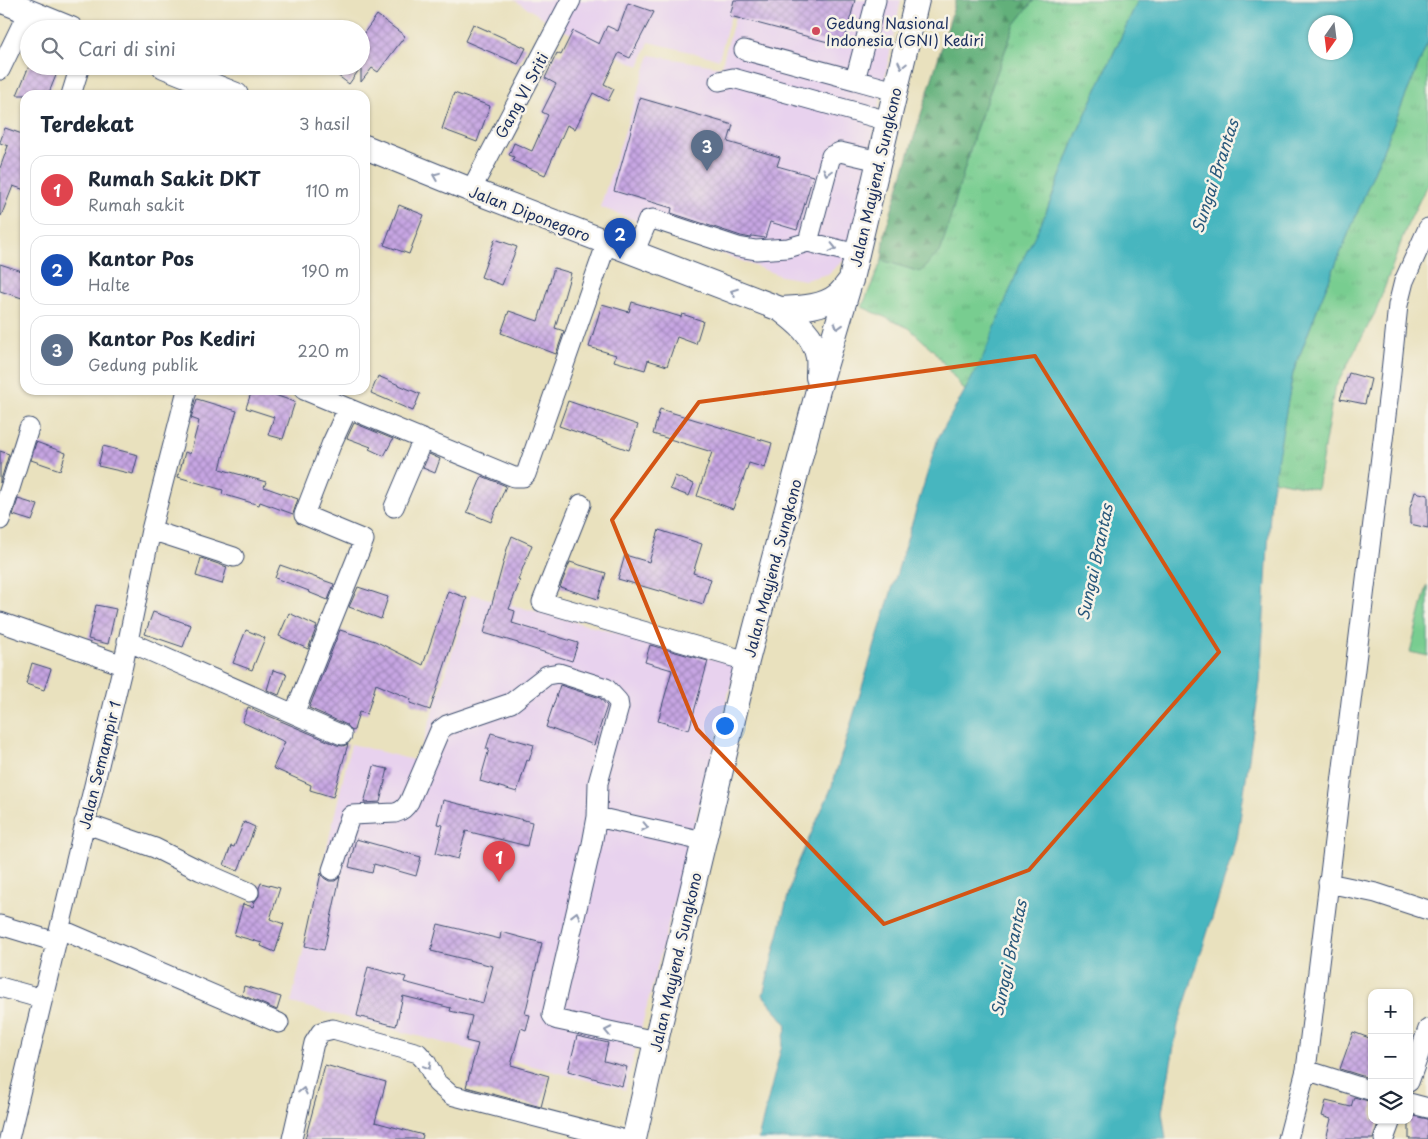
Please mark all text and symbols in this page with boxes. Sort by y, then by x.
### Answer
place label: Gedung Nasional Indonesia (GNI) Kediri [826,11,984,51]
north arrow [1308,15,1353,60]
search box [20,20,370,75]
marker: Gedung Nasional Indonesia (GNI) Kediri [810,25,822,37]
icon: search [38,34,66,62]
text: Cari di sini [78,34,176,62]
street label: Gang VI Sriti [489,48,553,142]
one-way arrow [897,60,908,69]
street label: Jalan Mayjend. Sungkono [843,85,907,269]
text: Terdekat [40,107,134,139]
text: 3 hasil [299,111,350,135]
water label: Sungai Brantas [1184,115,1244,236]
pin: 3 [691,130,723,171]
text: Rumah Sakit DKT [88,164,261,192]
one-way arrow [822,168,833,177]
one-way arrow [432,171,441,182]
text: 1 [53,178,61,202]
text: 110 m [306,178,349,202]
street label: Jalan Diponegoro [466,179,594,247]
text: Rumah sakit [88,192,185,216]
pin: 2 [604,218,636,259]
one-way arrow [828,242,837,253]
text: Kantor Pos [88,244,194,272]
text: 2 [51,258,63,282]
text: 190 m [301,258,349,282]
text: Halte [88,272,130,296]
one-way arrow [731,288,739,298]
one-way arrow [833,321,843,329]
text: Kantor Pos Kediri [88,324,255,352]
text: 3 [52,338,62,362]
text: 220 m [298,338,349,362]
text: Gedung publik [88,352,198,376]
street label: Jalan Mayjend. Sungkono [737,476,807,660]
water label: Sungai Brantas [1070,500,1118,622]
street label: Jalan Semampir 1 [72,698,126,832]
your location [712,713,738,739]
one-way arrow [640,821,649,832]
pin: 1 [483,841,515,882]
street label: Jalan Mayjend. Sungkono [643,870,707,1054]
water label: Sungai Brantas [984,896,1032,1018]
one-way arrow [570,910,581,919]
map controls [1368,989,1413,1124]
button: + [1368,989,1413,1034]
one-way arrow [604,1026,613,1037]
button: − [1368,1034,1413,1079]
one-way arrow [422,1061,432,1070]
button: layers [1368,1079,1413,1124]
one-way arrow [297,1087,308,1096]

